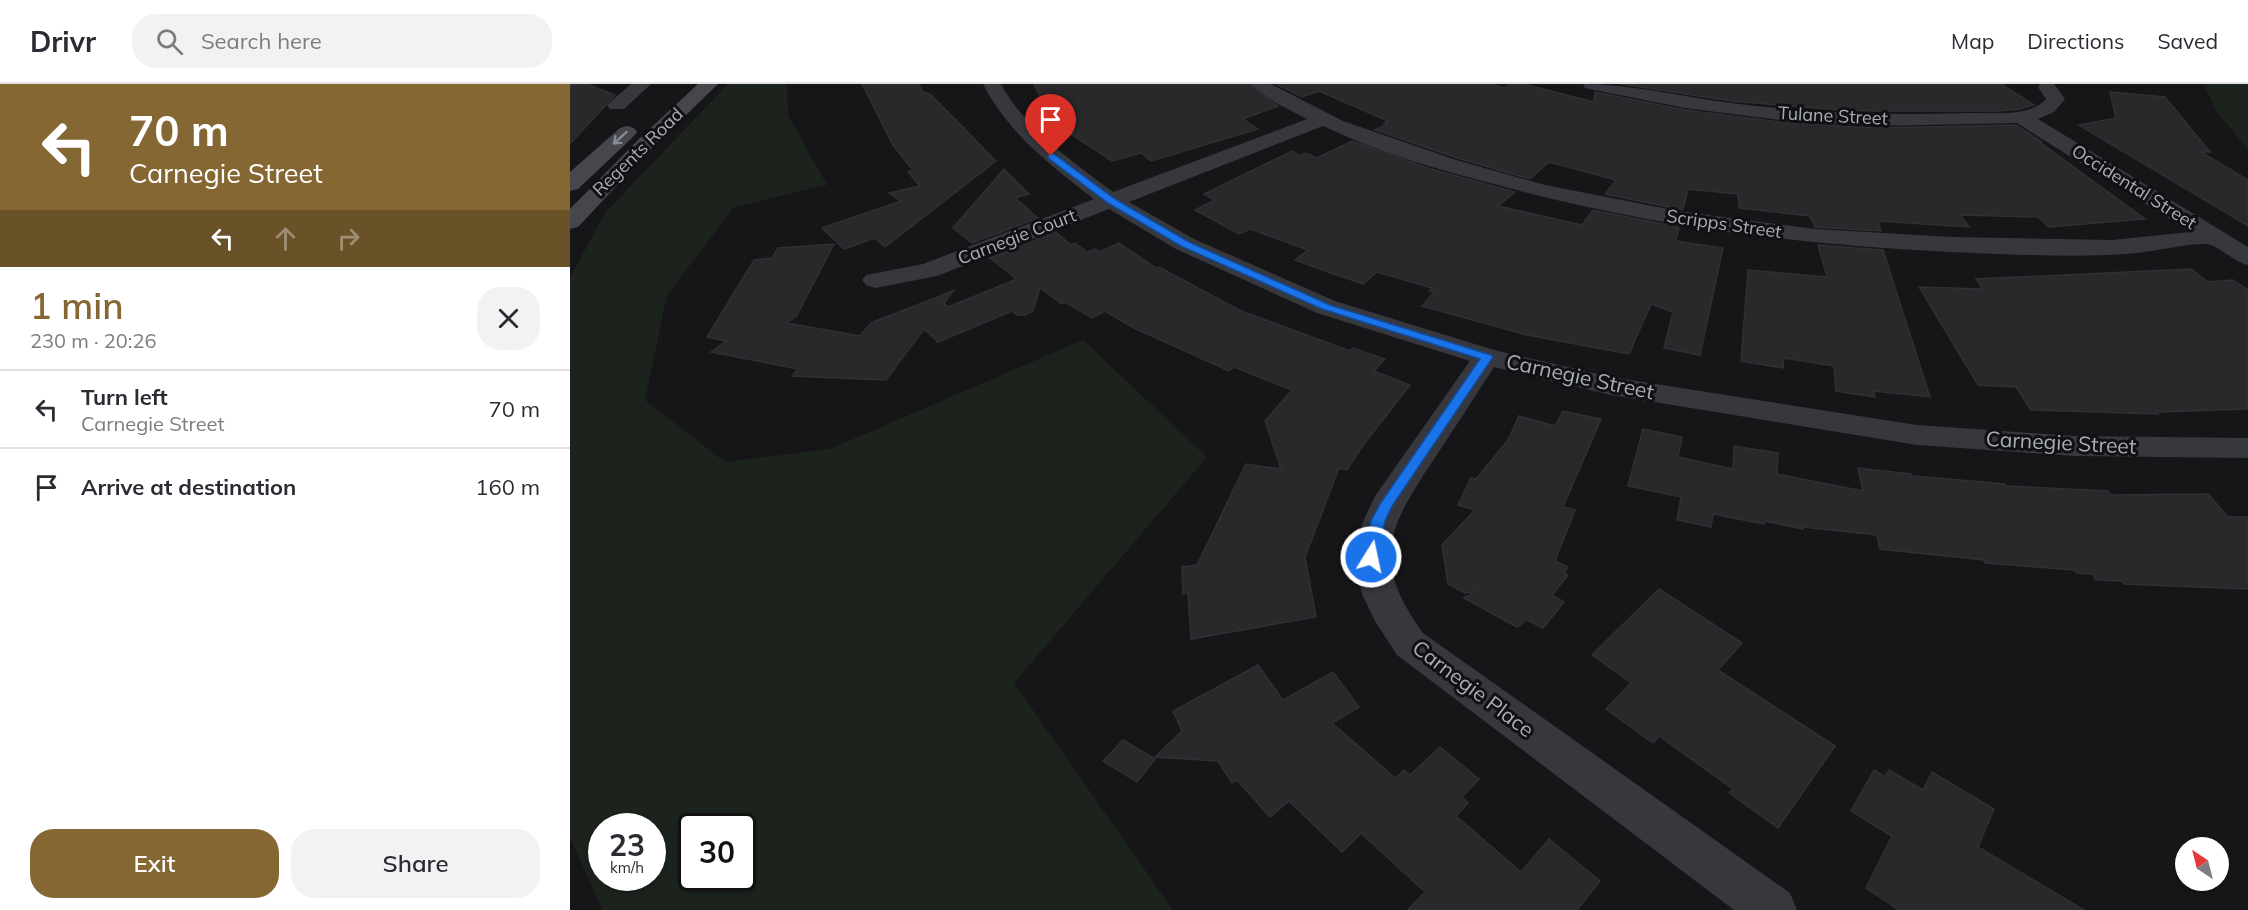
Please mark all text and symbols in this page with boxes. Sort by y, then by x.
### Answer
search box [132,14,552,68]
text: Drivr [30,24,96,59]
icon: search [153,25,186,58]
text: Search here [201,27,322,55]
text: Map [1951,28,1994,54]
text: Directions [2027,28,2124,54]
text: Saved [2157,28,2218,54]
pin [1025,94,1076,156]
street label: Tulane Street [1778,101,1888,130]
street label: Regents Road [587,103,688,201]
icon: arrive [1034,103,1067,136]
text: 70 m [129,104,229,157]
icon: left [30,108,108,186]
one-way arrow [613,131,628,145]
street label: Occidental Street [2068,139,2201,234]
text: Carnegie Street [129,156,323,190]
street label: Carnegie Court [954,203,1079,270]
street label: Scripps Street [1665,204,1783,243]
icon: left [206,222,239,255]
icon: ahead [269,222,302,255]
icon: right [332,222,365,255]
text: 1 min [30,283,124,328]
button: close [477,287,540,350]
text: 230 m · 20:26 [30,328,156,353]
street label: Carnegie Street [1504,348,1657,404]
text: Turn left [81,383,168,411]
icon: left [30,393,63,426]
text: 70 m [489,395,540,423]
text: Carnegie Street [81,411,224,436]
street label: Carnegie Street [1985,425,2137,459]
icon: arrive [30,471,63,504]
text: Arrive at destination [81,473,296,501]
text: 160 m [475,473,540,501]
position arrow [1339,525,1403,589]
street label: Carnegie Place [1408,634,1539,742]
speed limit sign: 30 [678,813,756,891]
text: 23 [609,826,645,864]
button: Exit [30,829,279,898]
button: Share [291,829,540,898]
north arrow [2175,837,2229,891]
map controls [2175,837,2229,891]
text: km/h [610,858,644,877]

